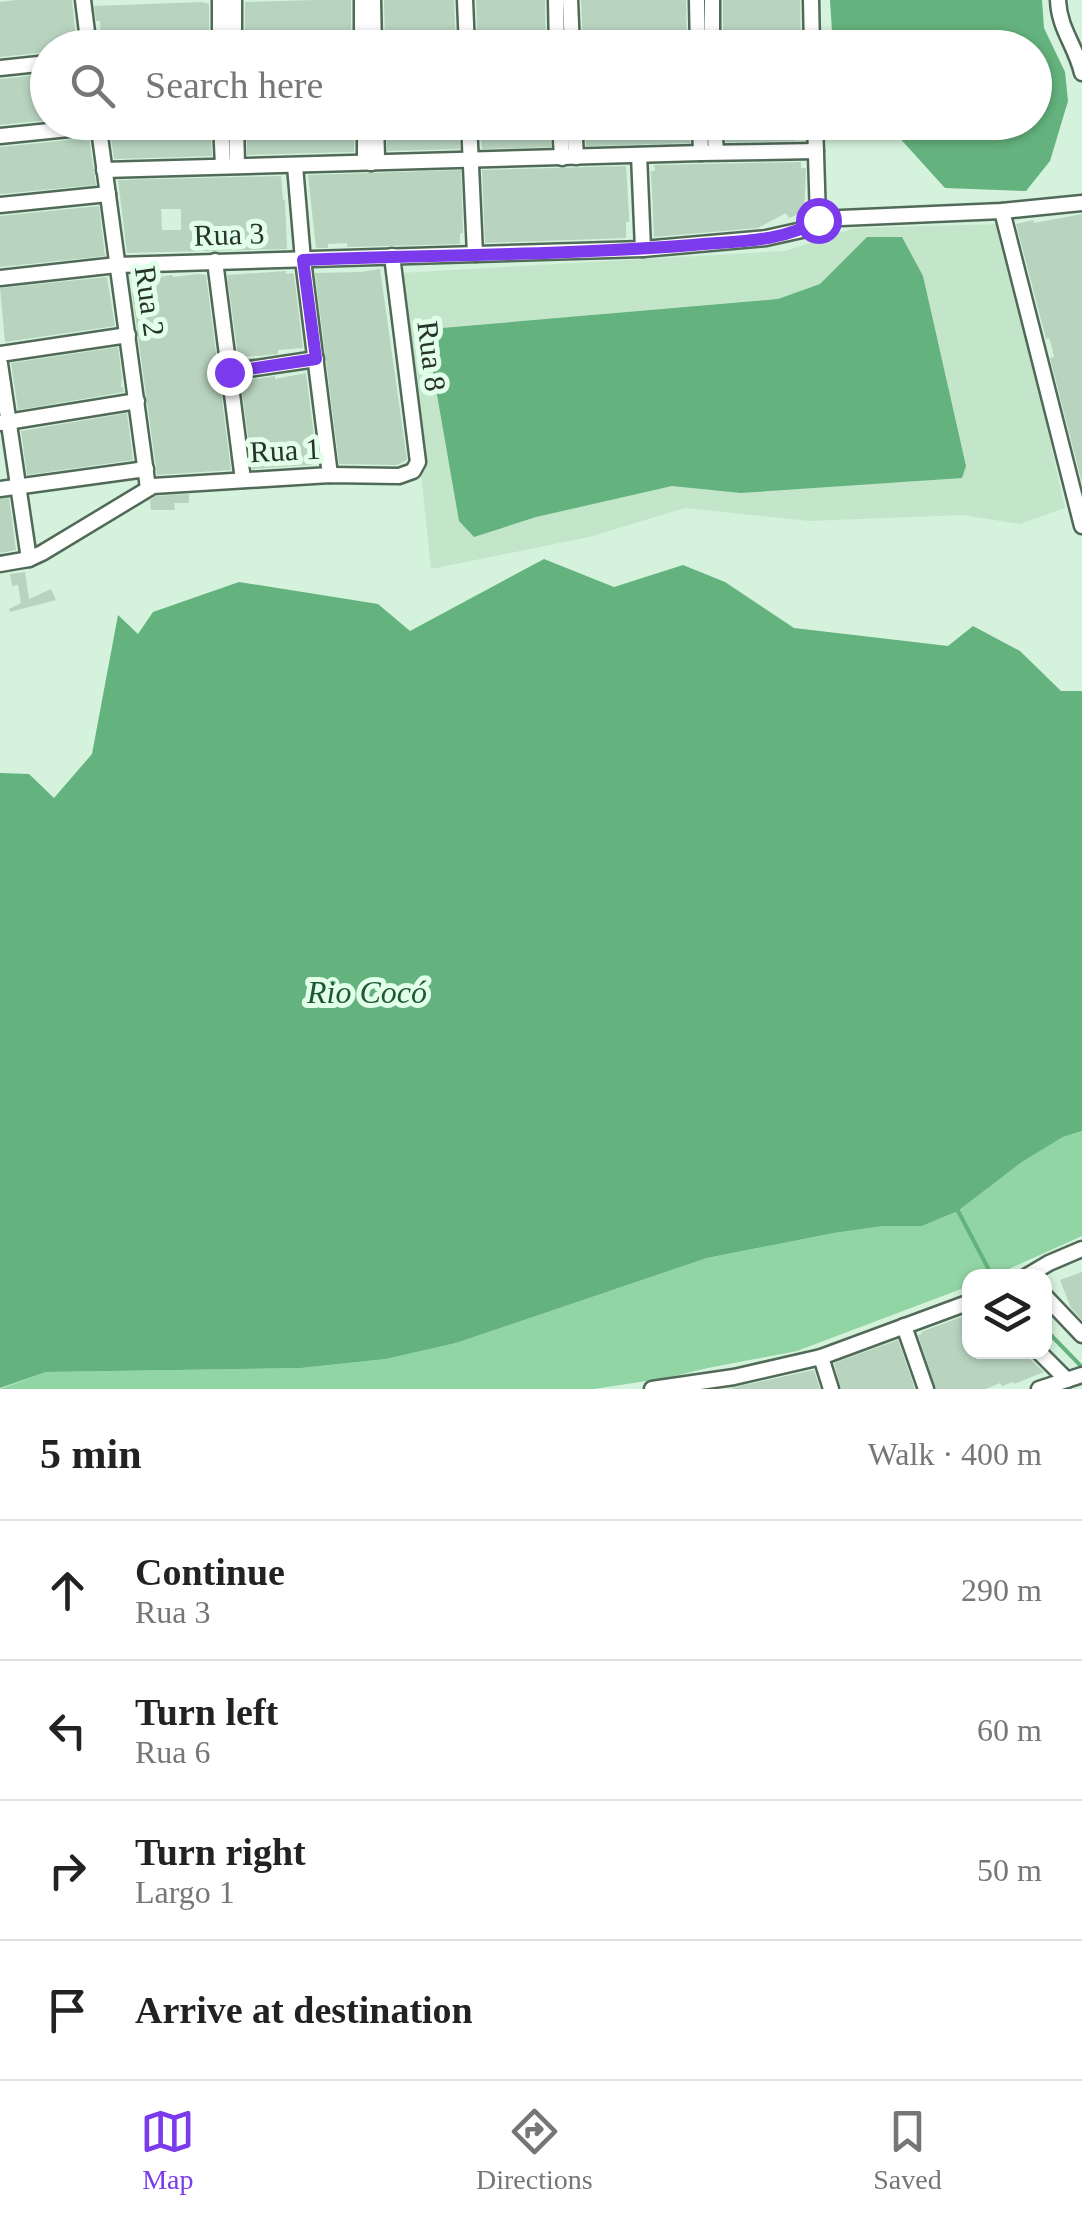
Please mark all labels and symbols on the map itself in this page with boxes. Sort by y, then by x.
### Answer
route start [796,198,842,244]
street label: Rua 3 [193,216,265,252]
street label: Rua 2 [129,264,171,338]
street label: Rua 8 [411,319,453,393]
route end [207,350,253,396]
street label: Rua 1 [249,432,321,468]
water label: Rio Cocó [306,974,427,1010]

